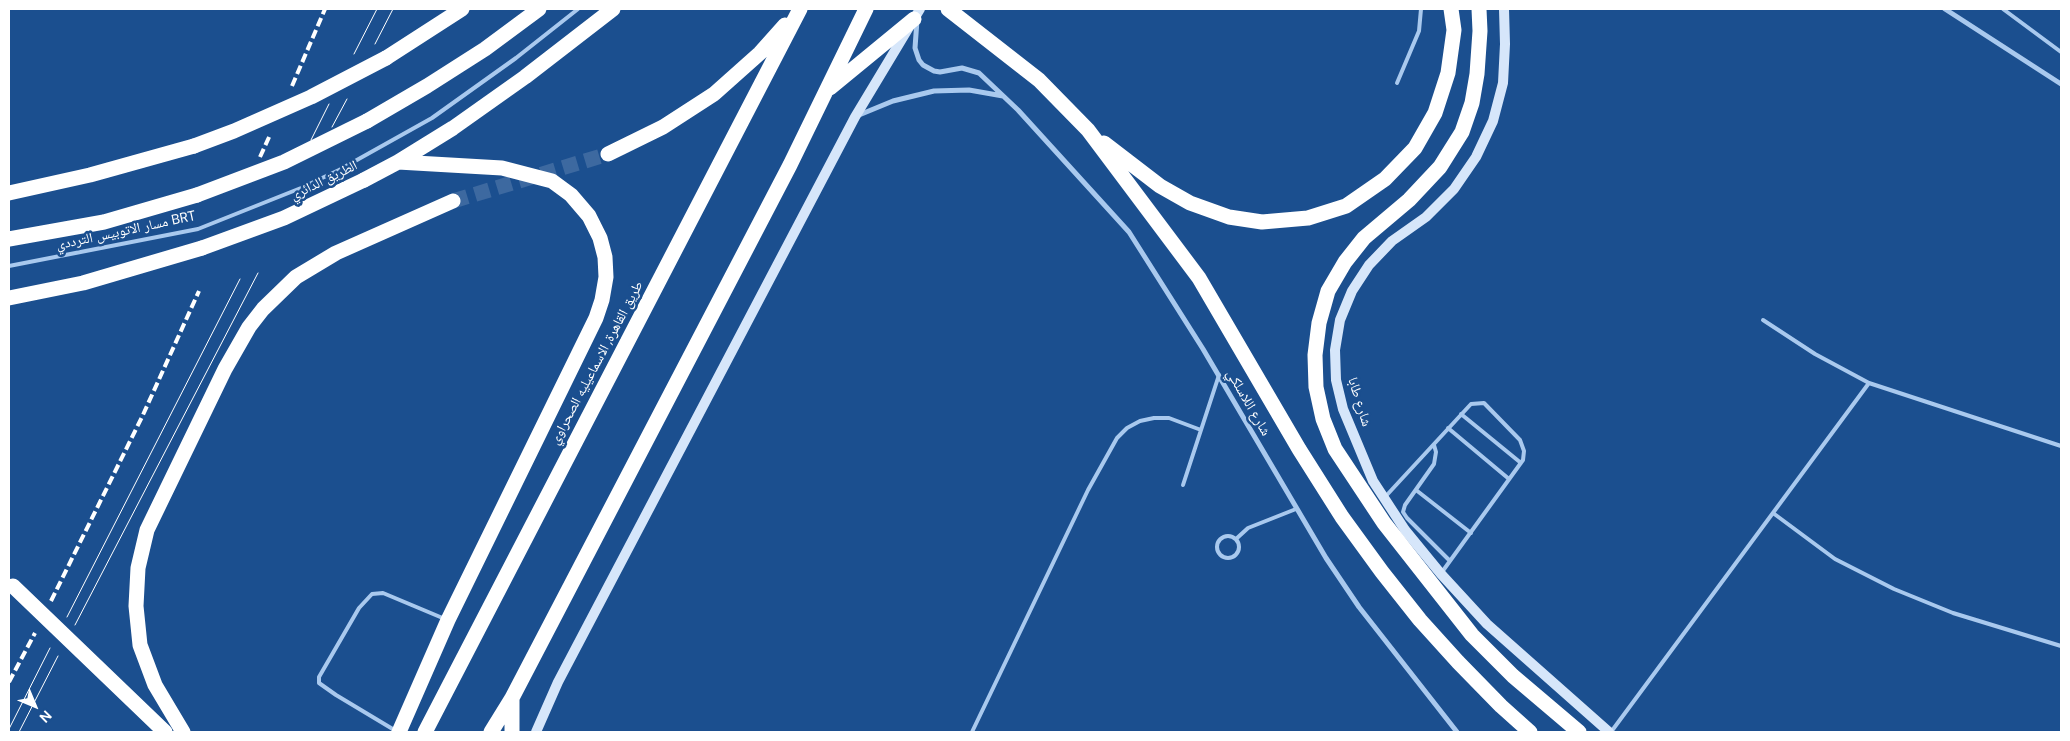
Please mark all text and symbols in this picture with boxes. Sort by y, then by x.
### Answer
street label: الطريق الدائري [288,158,360,204]
street label: مسار الاتوبيس الترددي BRT [54,208,198,254]
street label: طريق القاهرة, الاسماعيليه الصحراوي [547,278,647,448]
street label: شارع اللاسلكي [1222,367,1274,439]
street label: شارع طابا [1344,375,1374,429]
north arrow [10,681,60,731]
text: N [36,707,56,727]

